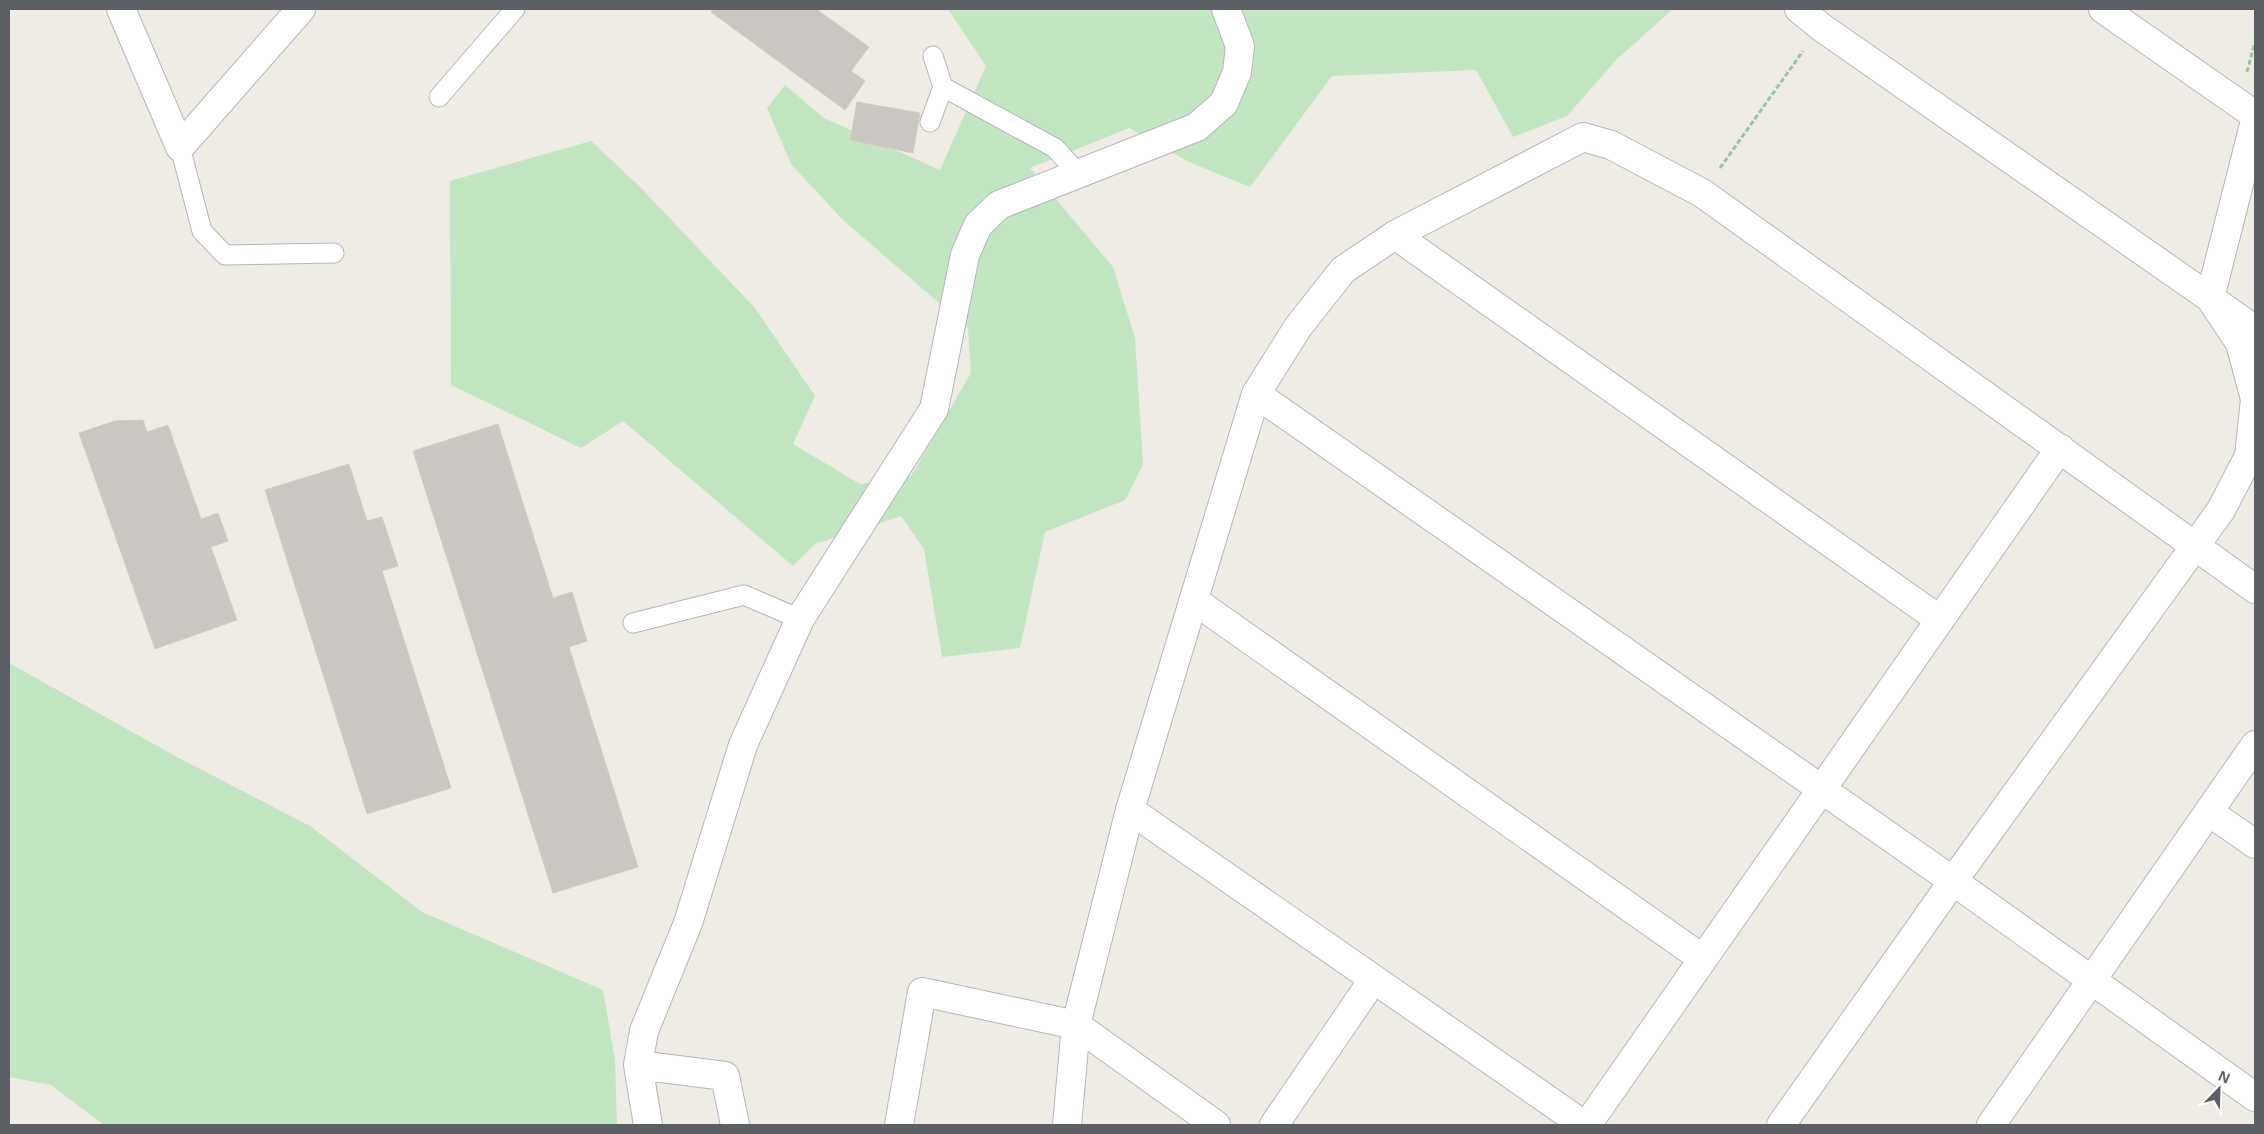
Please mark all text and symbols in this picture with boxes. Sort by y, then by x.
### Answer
north arrow [2194,1064,2244,1114]
text: N [2215,1066,2233,1088]

